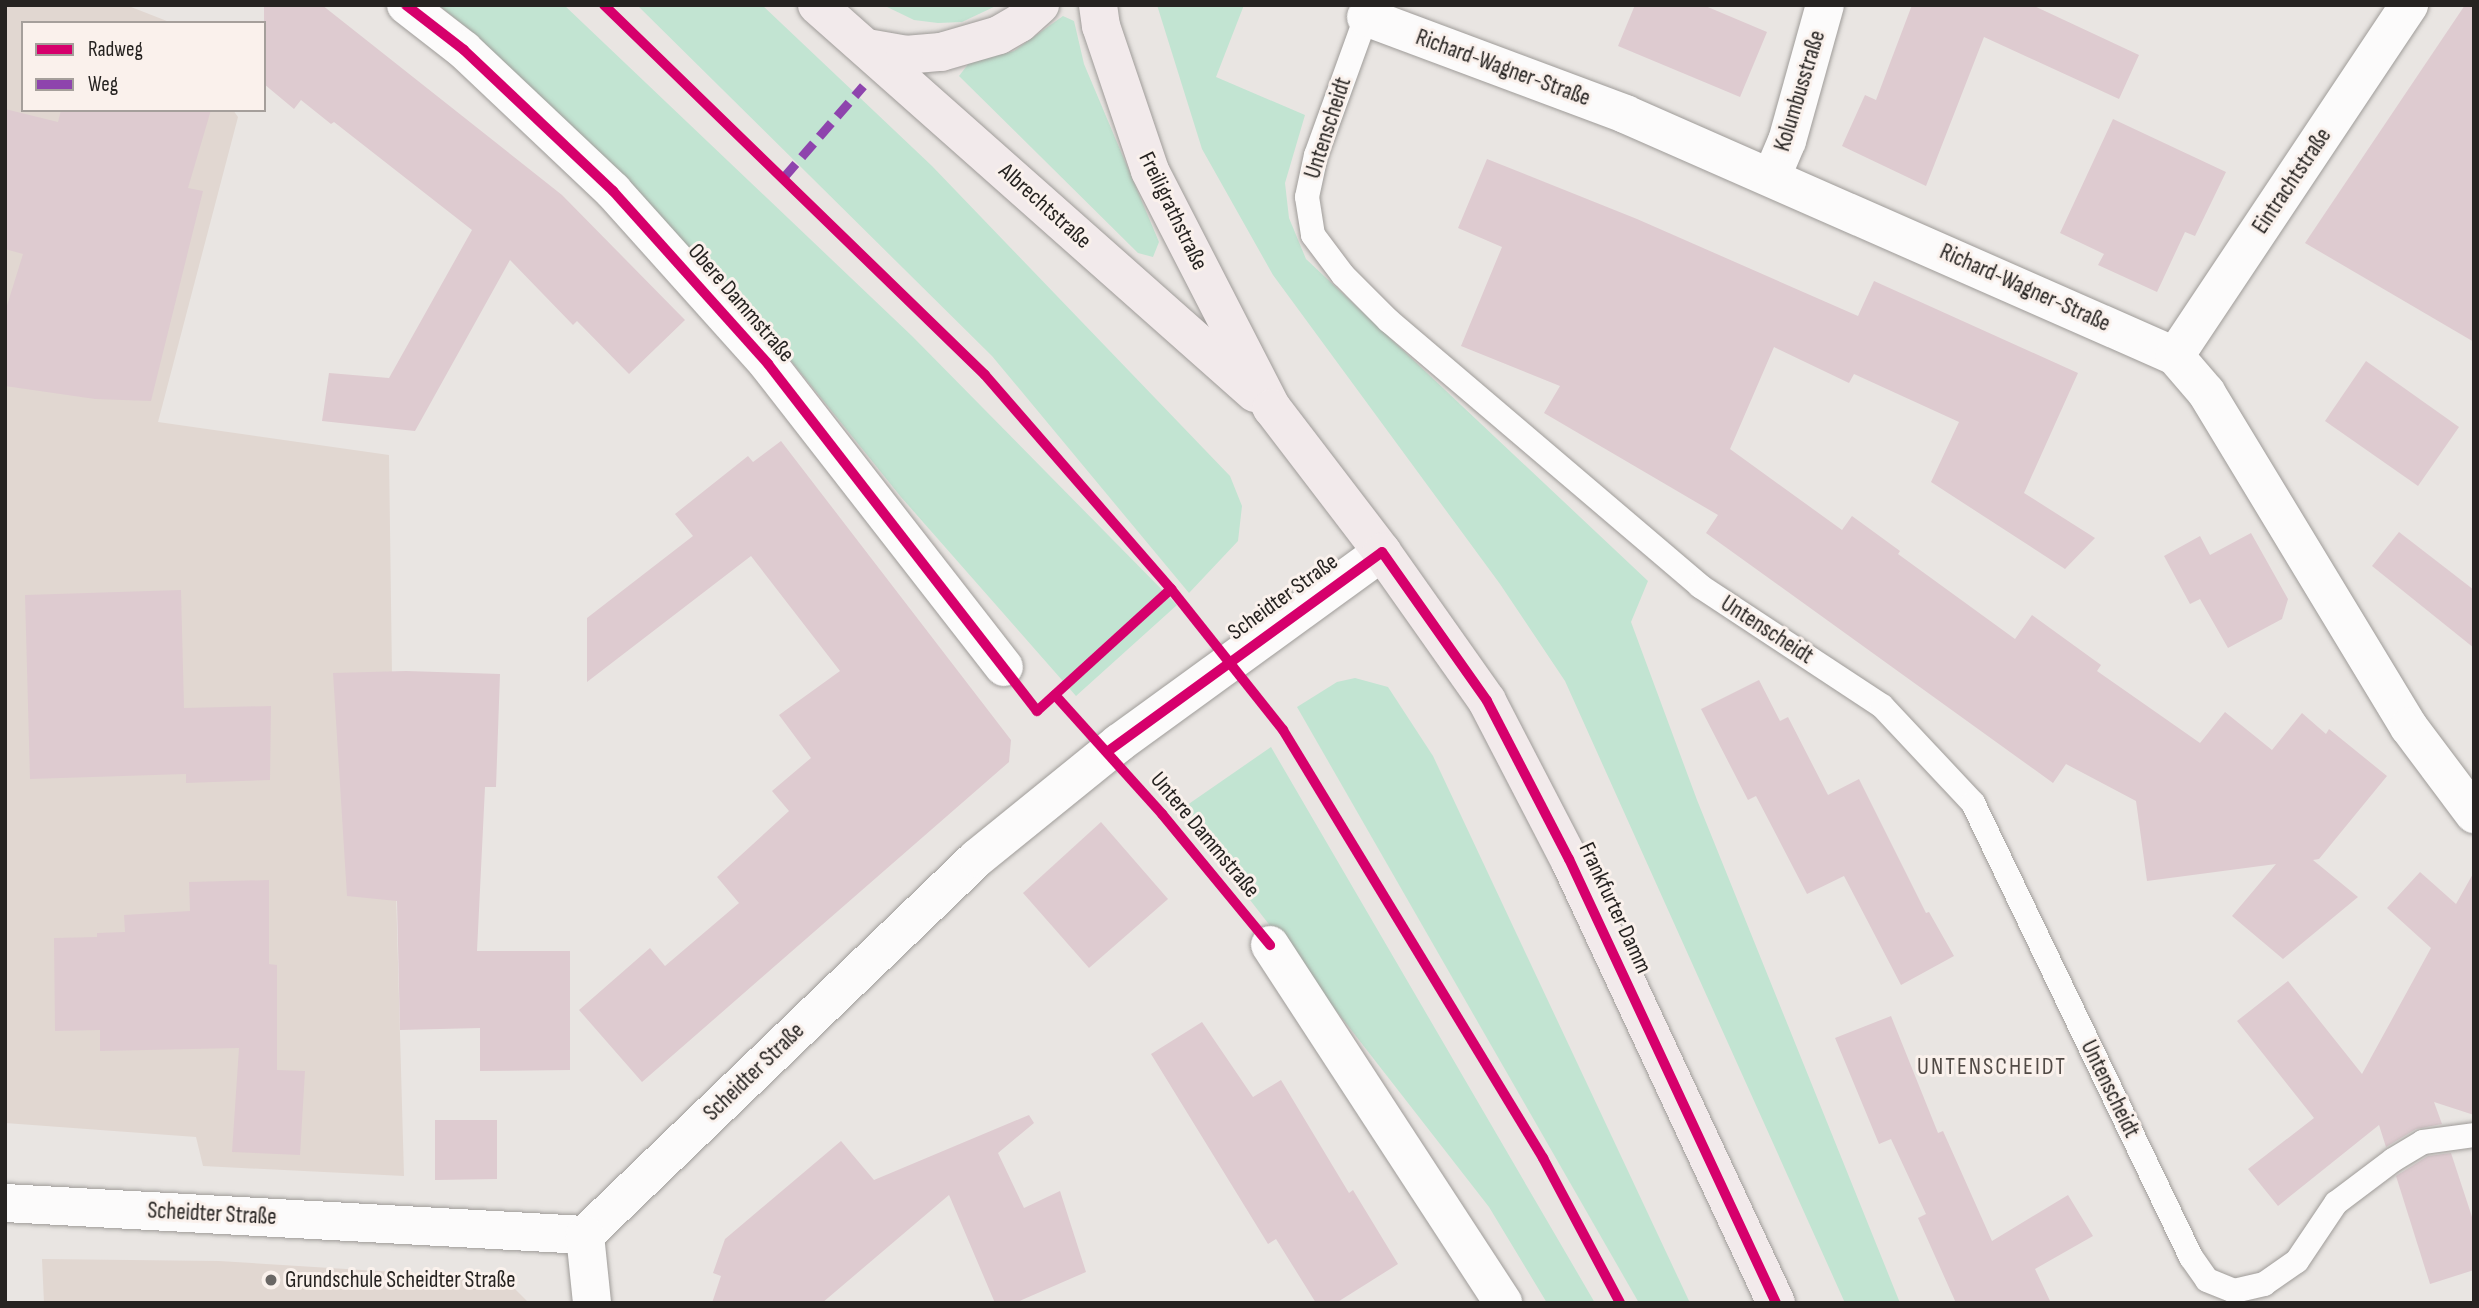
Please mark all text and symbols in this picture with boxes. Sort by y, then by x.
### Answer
legend [21,21,266,112]
street label: Richard-Wagner-Straße [1412,24,1594,112]
street label: Kolumbusstraße [1769,27,1831,155]
text: Radweg [88,37,143,62]
text: Weg [88,72,118,97]
street label: Untenscheidt [1299,74,1357,182]
street label: Eintrachtstraße [2247,123,2337,239]
street label: Freiligrathstraße [1133,147,1213,275]
street label: Albrechtstraße [993,157,1097,255]
street label: Obere Dammstraße [682,238,800,368]
street label: Richard-Wagner-Straße [1936,238,2114,338]
street label: Scheidter Straße [1223,548,1343,646]
street label: Untenscheidt [1716,590,1818,670]
street label: Untere Dammstraße [1144,767,1266,903]
street label: Frankfurter Damm [1573,838,1657,978]
street label: Scheidter Straße [698,1017,810,1127]
street label: Untenscheidt [2075,1036,2145,1142]
district label: UNTENSCHEIDT [1919,1053,2065,1081]
street label: Scheidter Straße [147,1197,277,1231]
place label: Grundschule Scheidter Straße [285,1266,515,1294]
marker: Grundschule Scheidter Straße [263,1272,279,1288]

